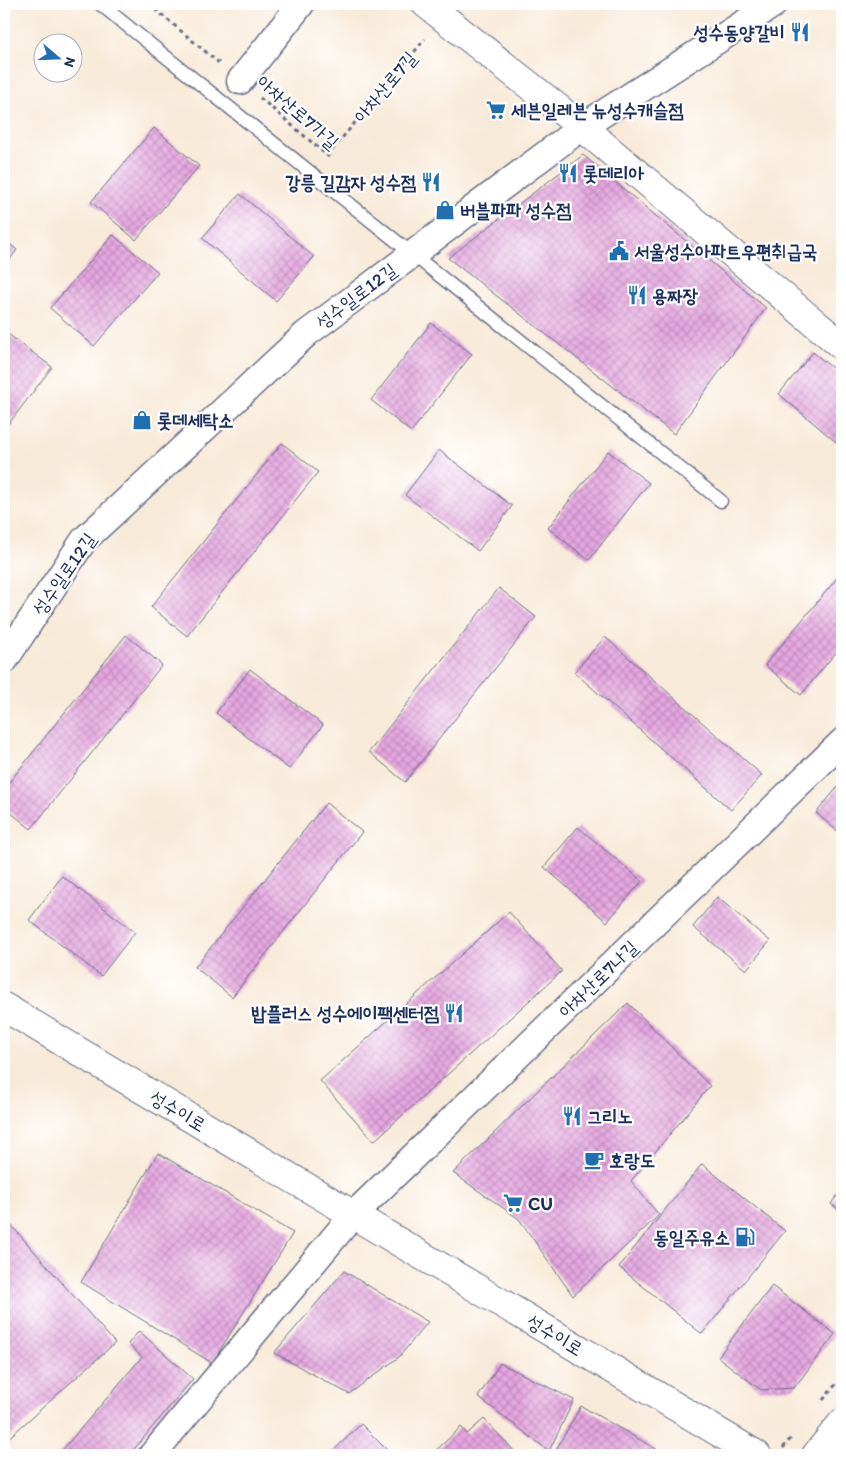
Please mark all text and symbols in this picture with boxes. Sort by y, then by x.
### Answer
place label: 성수동양갈비 [693,21,785,44]
restaurant icon: 성수동양갈비 [789,21,811,43]
north arrow [32,32,82,82]
street label: 아차산로7길 [349,47,421,127]
text: N [60,55,79,69]
street label: 아차산로7가길 [252,70,344,154]
supermarket icon: 세븐일레븐 뉴성수캐슬점 [485,99,507,121]
place label: 세븐일레븐 뉴성수캐슬점 [511,99,684,122]
restaurant icon: 롯데리아 [557,162,579,184]
place label: 롯데리아 [583,162,645,185]
place label: 강릉 길감자 성수점 [285,171,417,194]
restaurant icon: 강릉 길감자 성수점 [420,171,442,193]
shop icon: 버블파파 성수점 [434,199,456,221]
place label: 버블파파 성수점 [460,199,572,222]
public building icon: 서울성수아파트우편취급국 [608,240,630,262]
place label: 서울성수아파트우편취급국 [634,240,817,263]
street label: 성수일로12길 [311,258,401,334]
restaurant icon: 용짜장 [626,284,648,306]
place label: 용짜장 [652,284,699,307]
shop icon: 롯데세탁소 [131,409,153,431]
place label: 롯데세탁소 [157,409,233,432]
street label: 성수일로12길 [27,528,101,620]
street label: 아차산로7나길 [554,936,642,1022]
place label: 밥플러스 성수에이팩센터점 [251,1002,440,1025]
restaurant icon: 밥플러스 성수에이팩센터점 [443,1002,465,1024]
street label: 성수이로 [146,1085,210,1137]
restaurant icon: 그리노 [561,1105,583,1127]
place label: 그리노 [587,1105,633,1128]
cafe icon: 호랑도 [583,1149,605,1171]
place label: 호랑도 [609,1149,656,1172]
supermarket icon: CU [502,1192,524,1214]
place label: CU [528,1192,553,1215]
place label: 동일주유소 [654,1226,730,1249]
fuel station icon: 동일주유소 [734,1226,756,1248]
street label: 성수이로 [523,1309,587,1361]

